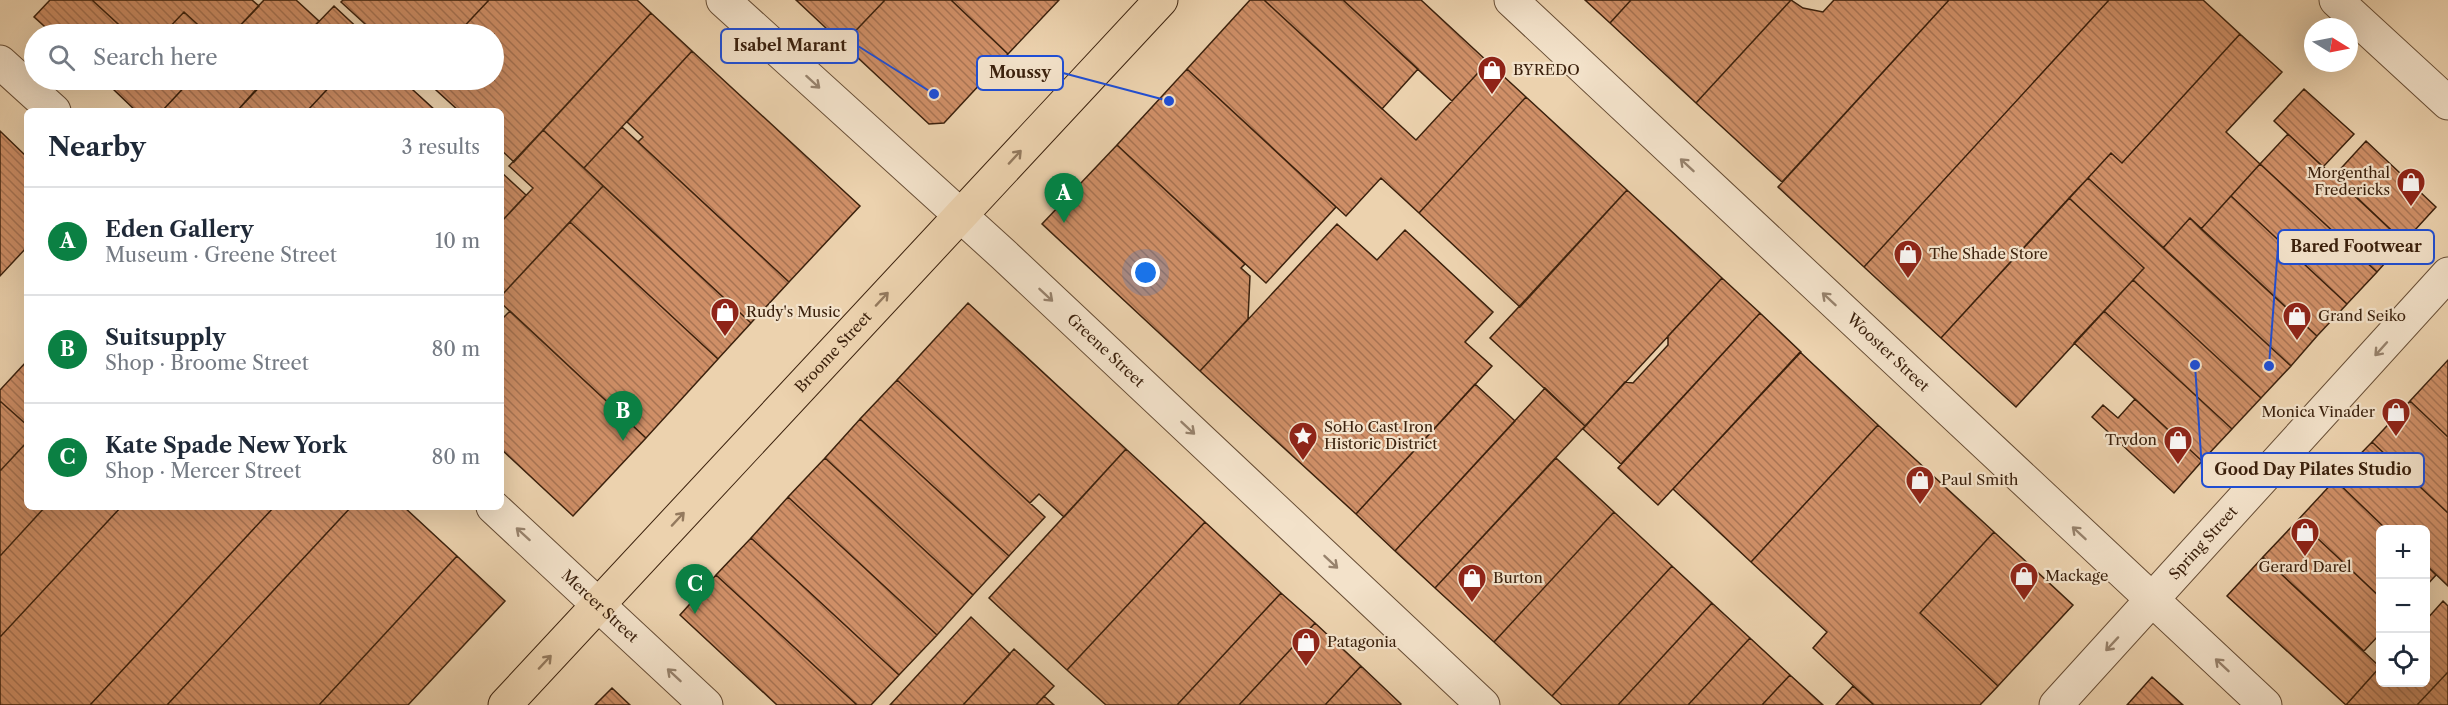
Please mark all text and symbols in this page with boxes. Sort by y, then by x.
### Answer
north arrow [2304,18,2358,72]
search box [24,24,504,90]
callout: Isabel Marant [721,29,858,63]
text: Isabel Marant [733,35,847,55]
icon: search [45,41,78,74]
text: Search here [93,44,218,71]
shop icon: BYREDO [1476,54,1508,96]
callout: Moussy [977,56,1063,90]
place label: BYREDO [1513,60,1580,79]
text: Moussy [989,62,1052,82]
one-way arrow [805,75,820,89]
text: Nearby [48,131,146,163]
text: 3 results [402,135,480,159]
one-way arrow [1008,149,1022,164]
one-way arrow [1680,158,1695,172]
place label: Morgenthal Fredericks [2307,163,2391,199]
shop icon: Morgenthal Fredericks [2395,166,2427,208]
pin: A [1044,174,1084,223]
text: Eden Gallery [105,216,254,243]
text: A [60,229,75,253]
text: 10 m [435,229,480,253]
callout: Bared Footwear [2278,230,2434,264]
text: Bared Footwear [2290,236,2422,256]
shop icon: The Shade Store [1892,238,1924,280]
text: Museum · Greene Street [105,243,337,267]
place label: The Shade Store [1929,244,2048,263]
your location [1131,258,1160,287]
one-way arrow [1039,288,1054,302]
one-way arrow [875,292,889,307]
one-way arrow [1822,292,1837,306]
shop icon: Rudy's Music [709,296,741,338]
shop icon: Grand Seiko [2281,300,2313,342]
place label: Rudy's Music [746,302,840,321]
place label: Grand Seiko [2318,306,2406,325]
street label: Broome Street [791,307,876,396]
street label: Wooster Street [1842,308,1934,396]
street label: Greene Street [1063,309,1149,392]
text: Suitsupply [105,324,226,351]
text: B [60,337,75,361]
text: 80 m [432,337,480,361]
one-way arrow [2373,341,2388,356]
text: Shop · Broome Street [105,351,309,375]
pin: B [604,392,642,441]
shop icon: Monica Vinader [2380,396,2412,438]
place label: Monica Vinader [2261,402,2376,421]
place label: SoHo Cast Iron Historic District [1324,417,1438,453]
place icon: SoHo Cast Iron Historic District [1287,420,1319,462]
one-way arrow [1181,421,1196,435]
shop icon: Trvdon [2162,424,2194,466]
place label: Trvdon [2105,430,2158,449]
text: Kate Spade New York [105,432,347,459]
text: C [59,445,76,469]
text: 80 m [432,445,480,469]
callout: Good Day Pilates Studio [2202,453,2424,487]
text: Shop · Mercer Street [105,459,301,483]
text: Good Day Pilates Studio [2214,459,2412,479]
shop icon: Paul Smith [1904,464,1936,506]
place label: Paul Smith [1941,470,2019,489]
street label: Spring Street [2165,501,2242,583]
one-way arrow [671,512,685,527]
shop icon: Gerard Darel [2289,516,2321,558]
map controls [2376,525,2430,687]
button: + [2376,525,2430,579]
one-way arrow [2071,526,2086,540]
one-way arrow [516,527,531,541]
one-way arrow [1323,554,1338,569]
place label: Gerard Darel [2259,557,2352,576]
shop icon: Mackage [2008,560,2040,602]
shop icon: Burton [1456,562,1488,604]
pin: C [676,564,714,614]
street label: Mercer Street [558,566,643,647]
place label: Mackage [2045,566,2108,585]
place label: Burton [1493,568,1544,587]
button: − [2376,579,2430,633]
shop icon: Patagonia [1290,626,1322,668]
place label: Patagonia [1327,632,1397,651]
button: locate [2376,633,2430,687]
one-way arrow [2105,636,2119,651]
one-way arrow [538,655,553,670]
one-way arrow [2215,658,2230,672]
one-way arrow [667,668,682,682]

